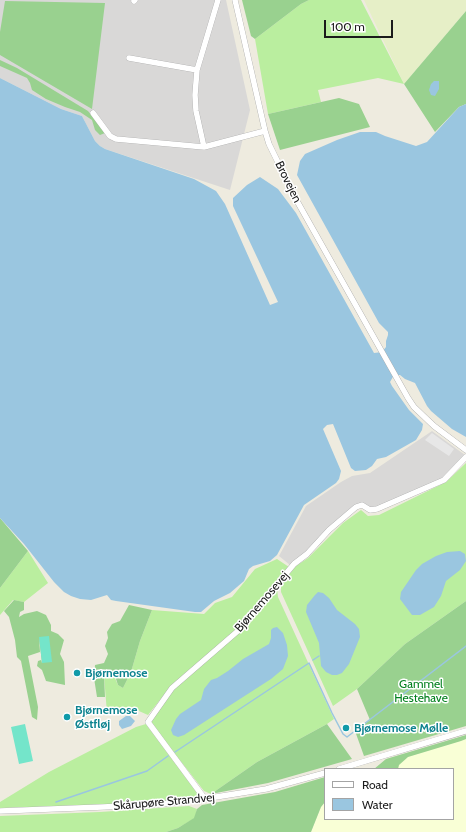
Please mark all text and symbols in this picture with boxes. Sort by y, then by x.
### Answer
scale bar [326,12,395,38]
text: 100 m [331,19,365,34]
street label: Brovejen [272,159,304,205]
street label: Bjørnemosevej [232,569,292,635]
place label: Bjørnemose [85,666,147,680]
marker: Bjørnemose [72,668,82,678]
park label: Gammel Hestehave [394,677,448,705]
place label: Bjørnemose Østfløj [75,703,137,731]
marker: Bjørnemose Østfløj [62,712,72,722]
place label: Bjørnemose Mølle [354,721,448,735]
marker: Bjørnemose Mølle [341,723,351,733]
legend [324,768,454,820]
text: Road [362,777,388,792]
street label: Skårupøre Strandvej [113,790,215,814]
text: Water [362,797,392,812]

